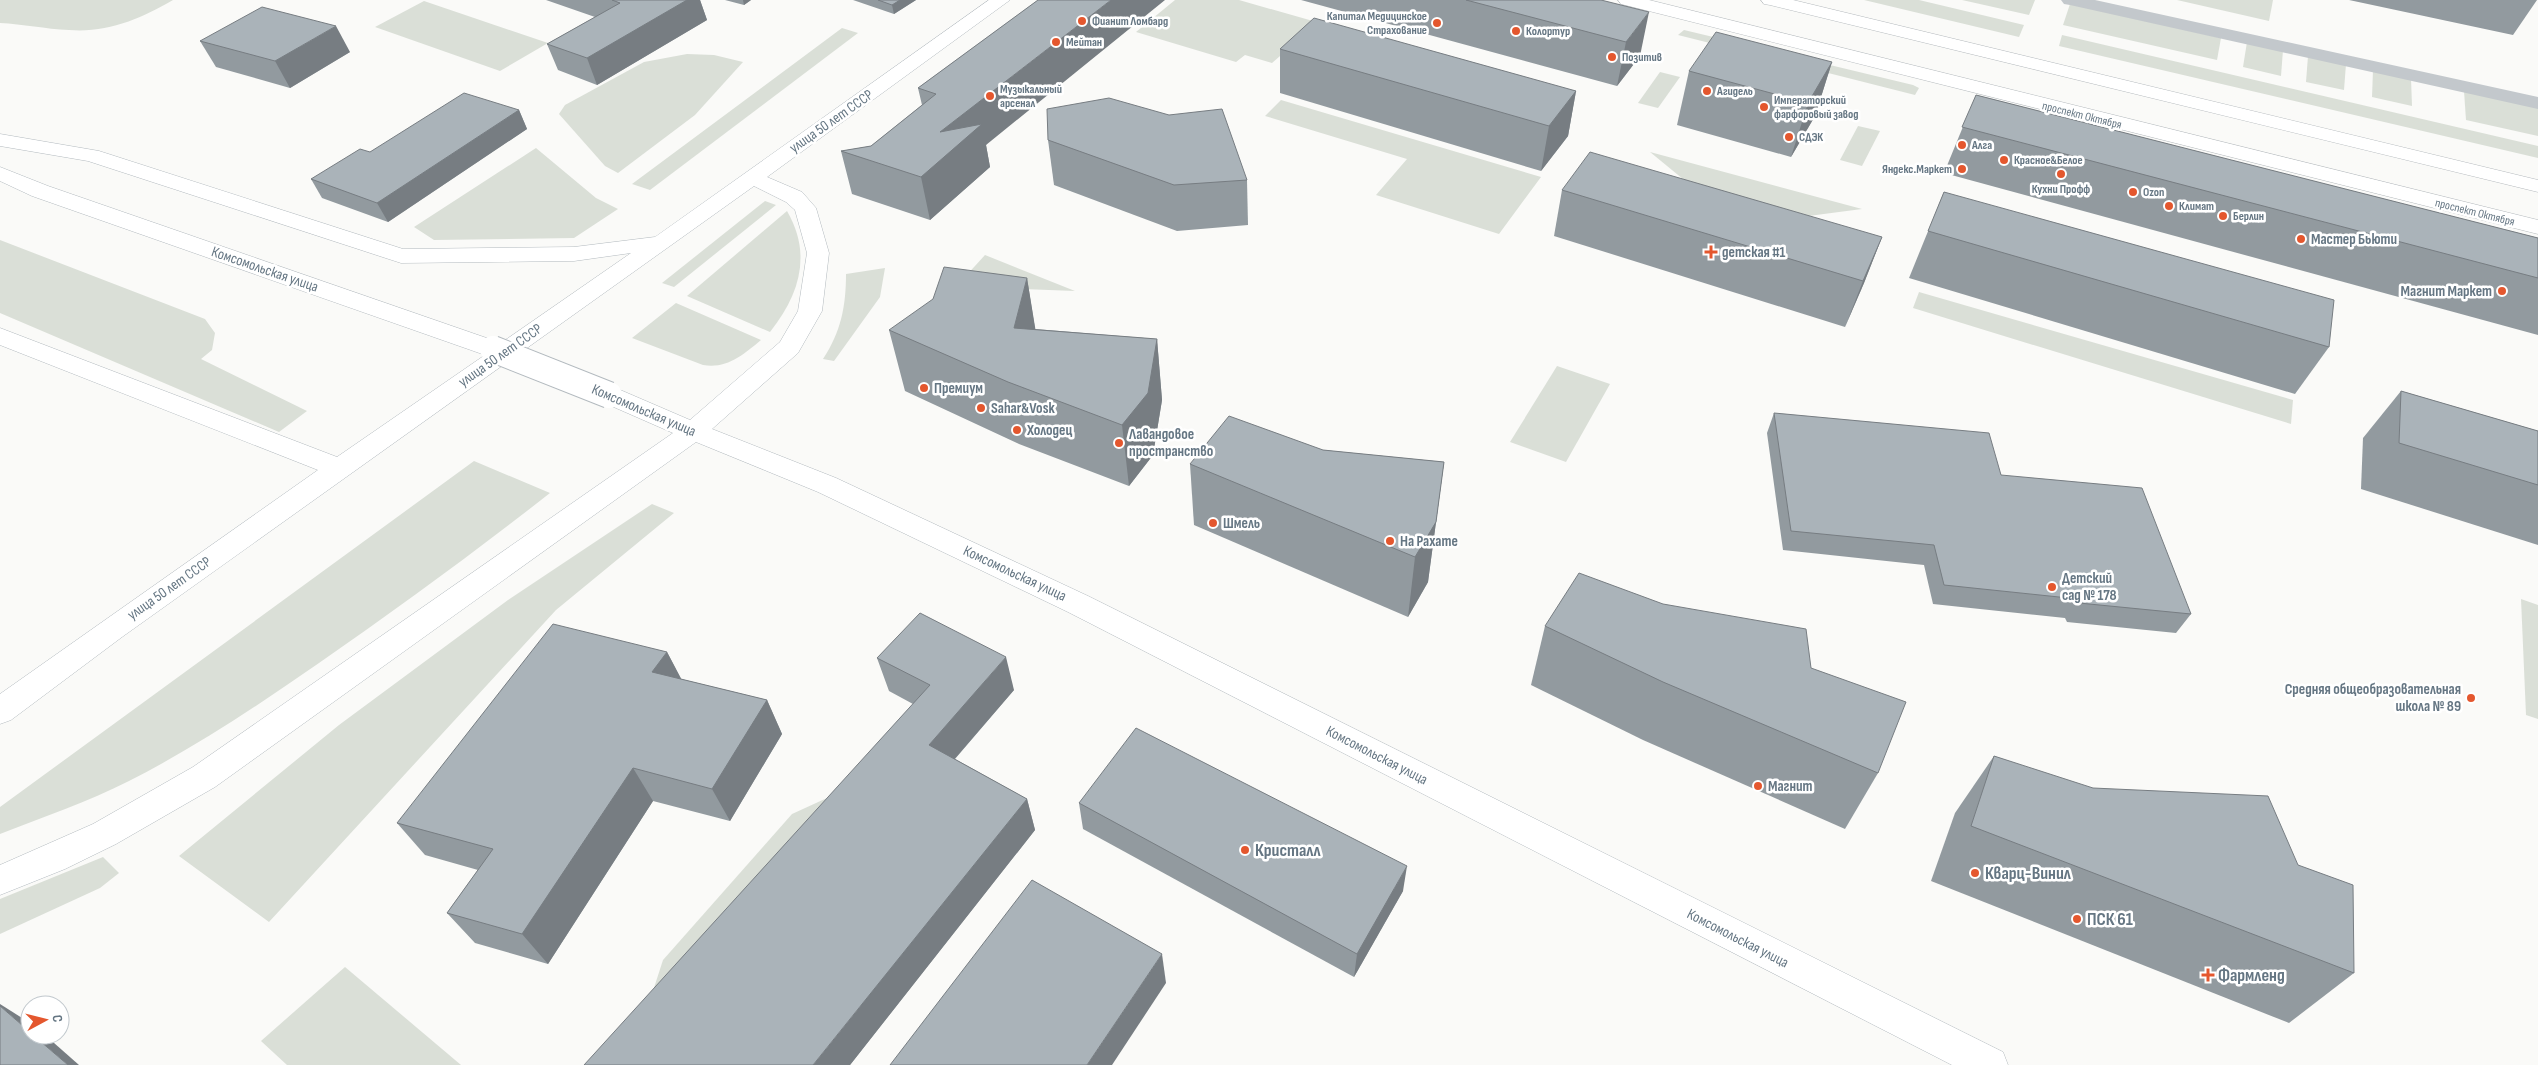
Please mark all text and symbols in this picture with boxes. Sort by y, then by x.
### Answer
place label: Капитал Медицинское Страхование [1327,9,1427,38]
place label: Фианит Ломбард [1092,14,1168,29]
marker: Фианит Ломбард [1076,15,1088,27]
marker: Капитал Медицинское Страхование [1431,17,1443,29]
place label: Колортур [1526,24,1570,39]
marker: Колортур [1510,25,1522,37]
place label: Мейтан [1066,35,1102,50]
marker: Мейтан [1050,36,1062,48]
place label: Позитив [1622,50,1662,65]
marker: Позитив [1606,51,1618,63]
place label: Музыкальный арсенал [1000,82,1062,111]
place label: Агидель [1716,84,1753,99]
marker: Агидель [1701,85,1713,97]
street label: улица 50 лет СССР [786,86,877,157]
marker: Музыкальный арсенал [984,90,996,102]
place label: Императорский фарфоровый завод [1774,93,1859,122]
street label: проспект Октября [2041,98,2123,133]
marker: Императорский фарфоровый завод [1758,101,1770,113]
place label: СДЭК [1799,130,1823,145]
marker: СДЭК [1783,131,1795,143]
place label: Алга [1971,138,1992,153]
marker: Алга [1956,139,1968,151]
place label: Красное&Белое [2014,153,2083,168]
marker: Красное&Белое [1998,154,2010,166]
place label: Яндекс.Маркет [1882,162,1952,177]
marker: Яндекс.Маркет [1956,163,1968,175]
marker: Кухни Профф [2055,168,2067,180]
place label: Кухни Профф [2032,182,2090,197]
place label: Ozon [2143,185,2164,200]
marker: Ozon [2127,186,2139,198]
street label: проспект Октября [2434,195,2516,230]
place label: Климат [2179,199,2214,214]
marker: Климат [2163,200,2175,212]
place label: Берлин [2233,209,2264,224]
marker: Берлин [2217,210,2229,222]
place label: Мастер Бьюти [2311,230,2397,249]
marker: Мастер Бьюти [2295,233,2307,245]
street label: Комсомольская улица [209,242,321,297]
place label: детская #1 [1722,243,1785,262]
marker: детская #1 [1704,245,1718,259]
place label: Магнит Маркет [2401,282,2492,301]
marker: Магнит Маркет [2496,285,2508,297]
street label: улица 50 лет СССР [455,320,546,391]
place label: Премиум [934,379,983,398]
street label: Комсомольская улица [589,380,699,441]
marker: Премиум [918,382,930,394]
place label: Sahar&Vosk [991,399,1055,418]
marker: Sahar&Vosk [975,402,987,414]
place label: Холодец [1026,421,1072,440]
marker: Холодец [1011,424,1023,436]
place label: Лавандовое пространство [1128,425,1213,461]
marker: Лавандовое пространство [1113,437,1125,449]
place label: Шмель [1223,514,1260,533]
marker: Шмель [1207,517,1219,529]
place label: На Рахате [1400,532,1458,551]
marker: На Рахате [1384,535,1396,547]
street label: Комсомольская улица [960,541,1070,606]
street label: улица 50 лет СССР [124,553,215,624]
place label: Детский сад № 178 [2062,569,2117,605]
marker: Детский сад № 178 [2046,581,2058,593]
place label: Средняя общеобразовательная школа № 89 [2285,680,2461,716]
marker: Средняя общеобразовательная школа № 89 [2465,692,2477,704]
street label: Комсомольская улица [1323,722,1431,789]
place label: Магнит [1768,777,1813,796]
marker: Магнит [1752,780,1764,792]
place label: Кристалл [1255,840,1321,861]
marker: Кристалл [1239,844,1251,856]
place label: Кварц-Винил [1985,863,2072,884]
marker: Кварц-Винил [1969,867,1981,879]
street label: Комсомольская улица [1684,905,1792,972]
place label: ПСК 61 [2087,909,2133,930]
marker: ПСК 61 [2071,913,2083,925]
place label: Фармленд [2218,965,2285,986]
marker: Фармленд [2202,969,2214,981]
north arrow [20,995,70,1045]
text: С [49,1014,66,1023]

